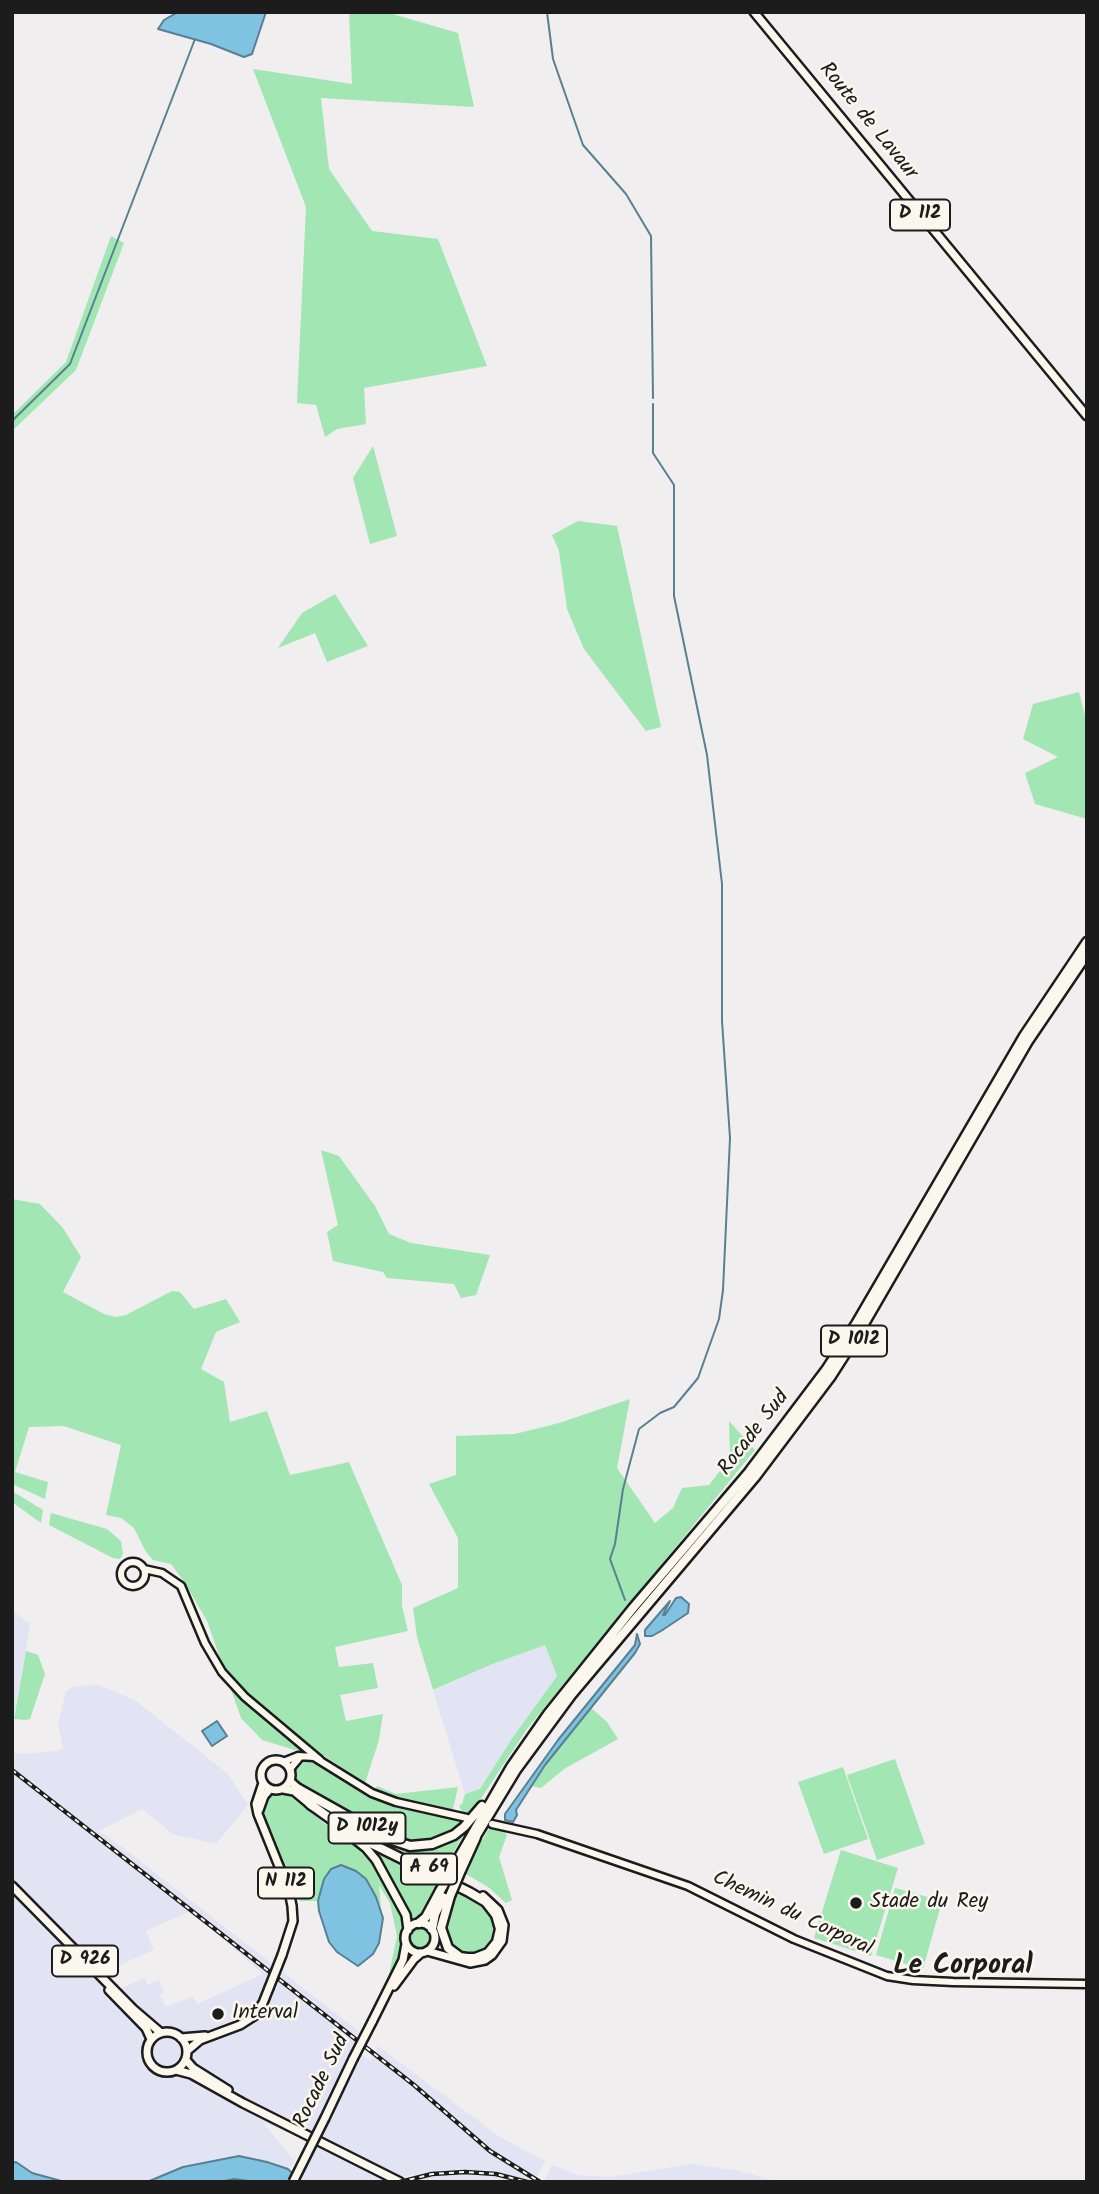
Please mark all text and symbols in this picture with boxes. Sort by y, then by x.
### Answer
street label: Route de Lavaur [812,58,922,186]
road number: D 112 [890,200,950,230]
road number: D 1012 [821,1326,887,1357]
street label: Rocade Sud [714,1386,796,1482]
road number: D 1012y [328,1812,406,1844]
road number: A 69 [401,1854,457,1884]
street label: Chemin du Corporal [708,1867,876,1963]
road number: N 112 [258,1868,314,1898]
place label: Stade du Rey [870,1890,988,1916]
marker: Stade du Rey [848,1895,864,1911]
road number: D 926 [52,1946,118,1977]
district label: Le Corporal [893,1951,1033,1985]
place label: Interval [232,2001,298,2027]
marker: Interval [210,2006,226,2022]
street label: Rocade Sud [290,2031,356,2133]

